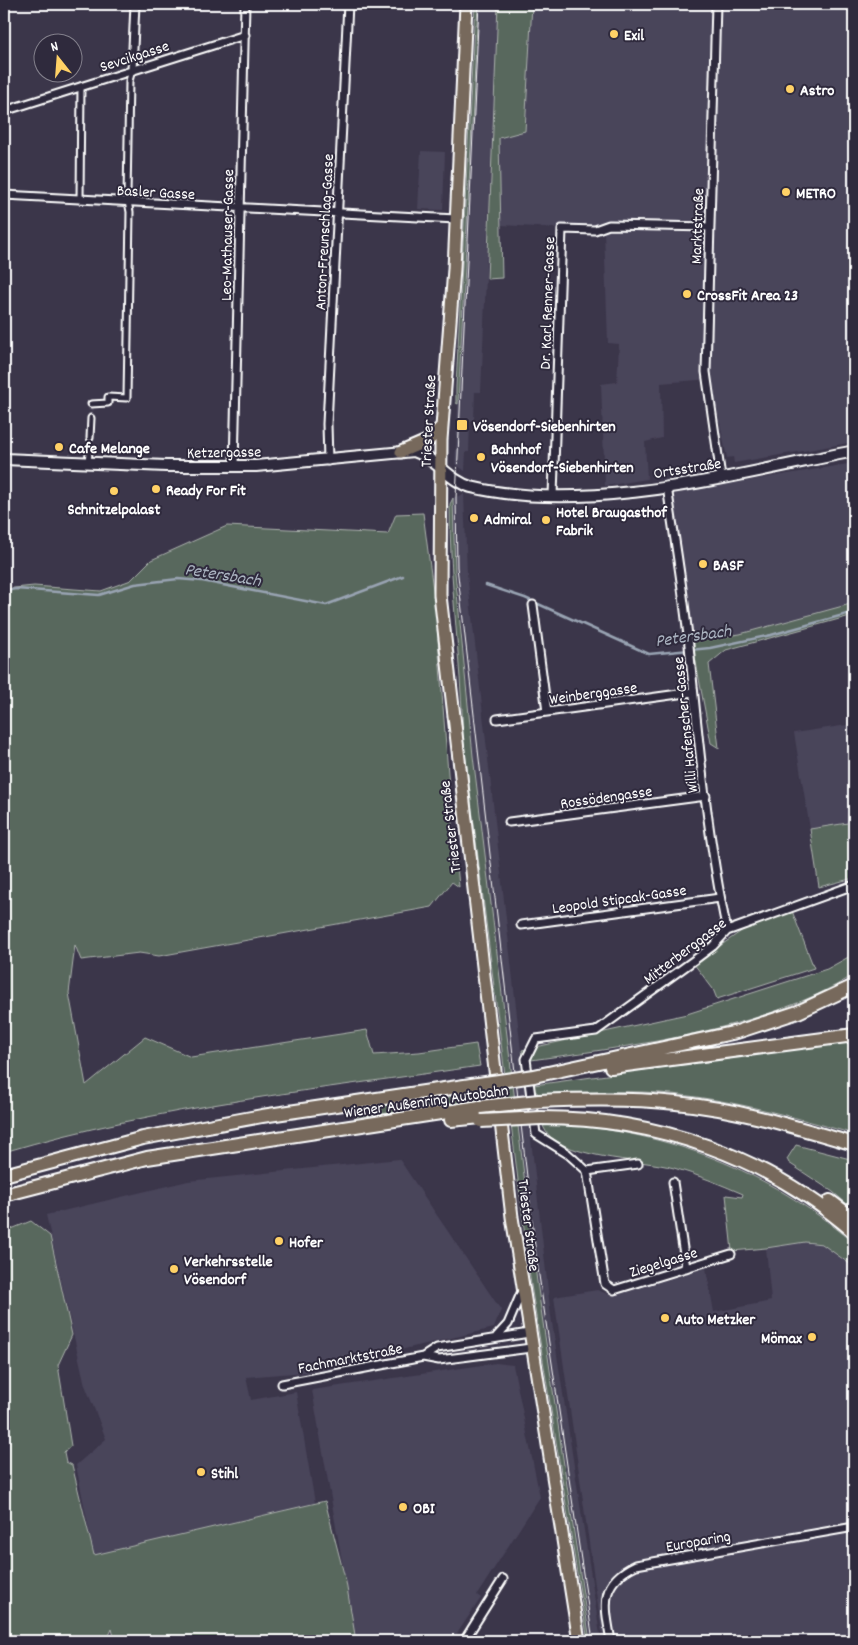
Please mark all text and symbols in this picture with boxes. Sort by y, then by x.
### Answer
place label: Exil [624,25,644,48]
marker: Exil [608,28,620,40]
north arrow [32,32,82,82]
street label: Sevcikgasse [97,35,172,79]
text: N [49,37,61,58]
place label: Astro [800,80,834,103]
marker: Astro [784,83,796,95]
street label: Anton-Freunschlag-Gasse [310,153,341,311]
street label: Leo-Mathauser-Gasse [216,169,241,301]
street label: Basler Gasse [116,180,196,207]
place label: METRO [796,183,836,206]
marker: METRO [780,186,792,198]
street label: Marktstraße [686,188,711,264]
street label: Dr. Karl Renner-Gasse [535,236,562,370]
place label: CrossFit Area 23 [697,285,798,308]
marker: CrossFit Area 23 [681,288,693,300]
street label: Triester Straße [416,374,443,468]
place label: Vösendorf-Siebenhirten [473,416,616,439]
marker: Vösendorf-Siebenhirten [455,418,469,432]
place label: Cafe Melange [69,438,150,461]
place label: Bahnhof Vösendorf-Siebenhirten [491,439,634,480]
marker: Cafe Melange [53,441,65,453]
street label: Ketzergasse [187,441,261,466]
marker: Bahnhof Vösendorf-Siebenhirten [475,451,487,463]
street label: Ortsstraße [652,453,723,486]
place label: Ready For Fit [166,480,246,503]
marker: Ready For Fit [150,483,162,495]
marker: Schnitzelpalast [108,485,120,497]
place label: Schnitzelpalast [68,499,160,522]
place label: Hotel Braugasthof Fabrik [556,502,668,543]
place label: Admiral [484,509,532,532]
marker: Admiral [468,512,480,524]
marker: Hotel Braugasthof Fabrik [540,514,552,526]
place label: BASF [713,555,744,578]
water label: Petersbach [183,558,263,595]
marker: BASF [697,558,709,570]
water label: Petersbach [654,620,734,655]
street label: Willi Hafenscher-Gasse [668,655,705,794]
street label: Weinberggasse [548,677,639,712]
street label: Triester Straße [434,779,469,874]
street label: Rossödengasse [559,781,654,816]
street label: Leopold Stipcak-Gasse [551,880,688,921]
street label: Mitterberggasse [639,913,732,991]
street label: Wiener Außenring Autobahn [343,1080,510,1125]
street label: Triester Straße [510,1178,545,1273]
place label: Hofer [289,1232,324,1255]
marker: Hofer [273,1235,285,1247]
street label: Ziegelgasse [627,1242,701,1285]
place label: Verkehrsstelle Vösendorf [184,1251,273,1292]
marker: Verkehrsstelle Vösendorf [168,1263,180,1275]
place label: Auto Metzker [675,1309,756,1332]
marker: Auto Metzker [659,1312,671,1324]
place label: Mömax [761,1328,802,1351]
marker: Mömax [806,1331,818,1343]
street label: Fachmarktstraße [296,1338,405,1381]
place label: Stihl [211,1463,238,1486]
marker: Stihl [195,1466,207,1478]
place label: OBI [413,1498,436,1521]
marker: OBI [397,1501,409,1513]
street label: Europaring [664,1525,733,1559]

